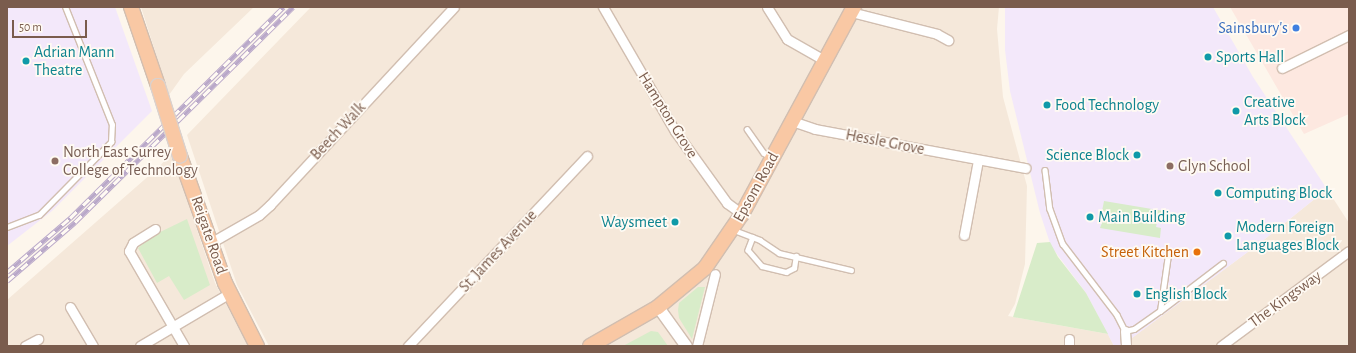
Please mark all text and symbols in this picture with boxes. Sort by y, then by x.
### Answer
scale bar [14,12,89,38]
place label: Sainsbury's [1218,18,1288,38]
text: 50 m [19,21,42,33]
marker: Sainsbury's [1291,23,1301,33]
place label: Adrian Mann Theatre [34,42,114,80]
place label: Sports Hall [1216,47,1284,67]
marker: Sports Hall [1203,52,1213,62]
marker: Adrian Mann Theatre [21,56,31,66]
street label: Hampton Grove [634,68,702,162]
place label: Creative Arts Block [1244,92,1306,130]
place label: Food Technology [1055,95,1159,115]
street label: Beech Walk [306,98,370,164]
marker: Food Technology [1042,100,1052,110]
marker: Creative Arts Block [1231,106,1241,116]
street label: Hessle Grove [844,125,926,159]
place label: North East Surrey College of Technology [63,142,198,180]
place label: Science Block [1046,145,1129,165]
street label: Epsom Road [729,149,783,225]
marker: Science Block [1132,150,1142,160]
marker: North East Surrey College of Technology [50,156,60,166]
place label: Glyn School [1178,156,1250,176]
marker: Glyn School [1165,161,1175,171]
place label: Computing Block [1226,183,1332,203]
marker: Computing Block [1213,188,1223,198]
street label: Reigate Road [187,193,231,277]
street label: St. James Avenue [455,206,541,296]
place label: Main Building [1098,207,1185,227]
place label: Waysmeet [601,212,667,232]
marker: Main Building [1085,212,1095,222]
marker: Waysmeet [670,217,680,227]
place label: Modern Foreign Languages Block [1236,217,1339,255]
marker: Modern Foreign Languages Block [1223,231,1233,241]
place label: Street Kitchen [1101,242,1189,262]
marker: Street Kitchen [1192,247,1202,257]
street label: The Kingsway [1245,266,1325,332]
place label: English Block [1145,284,1227,304]
marker: English Block [1132,289,1142,299]

